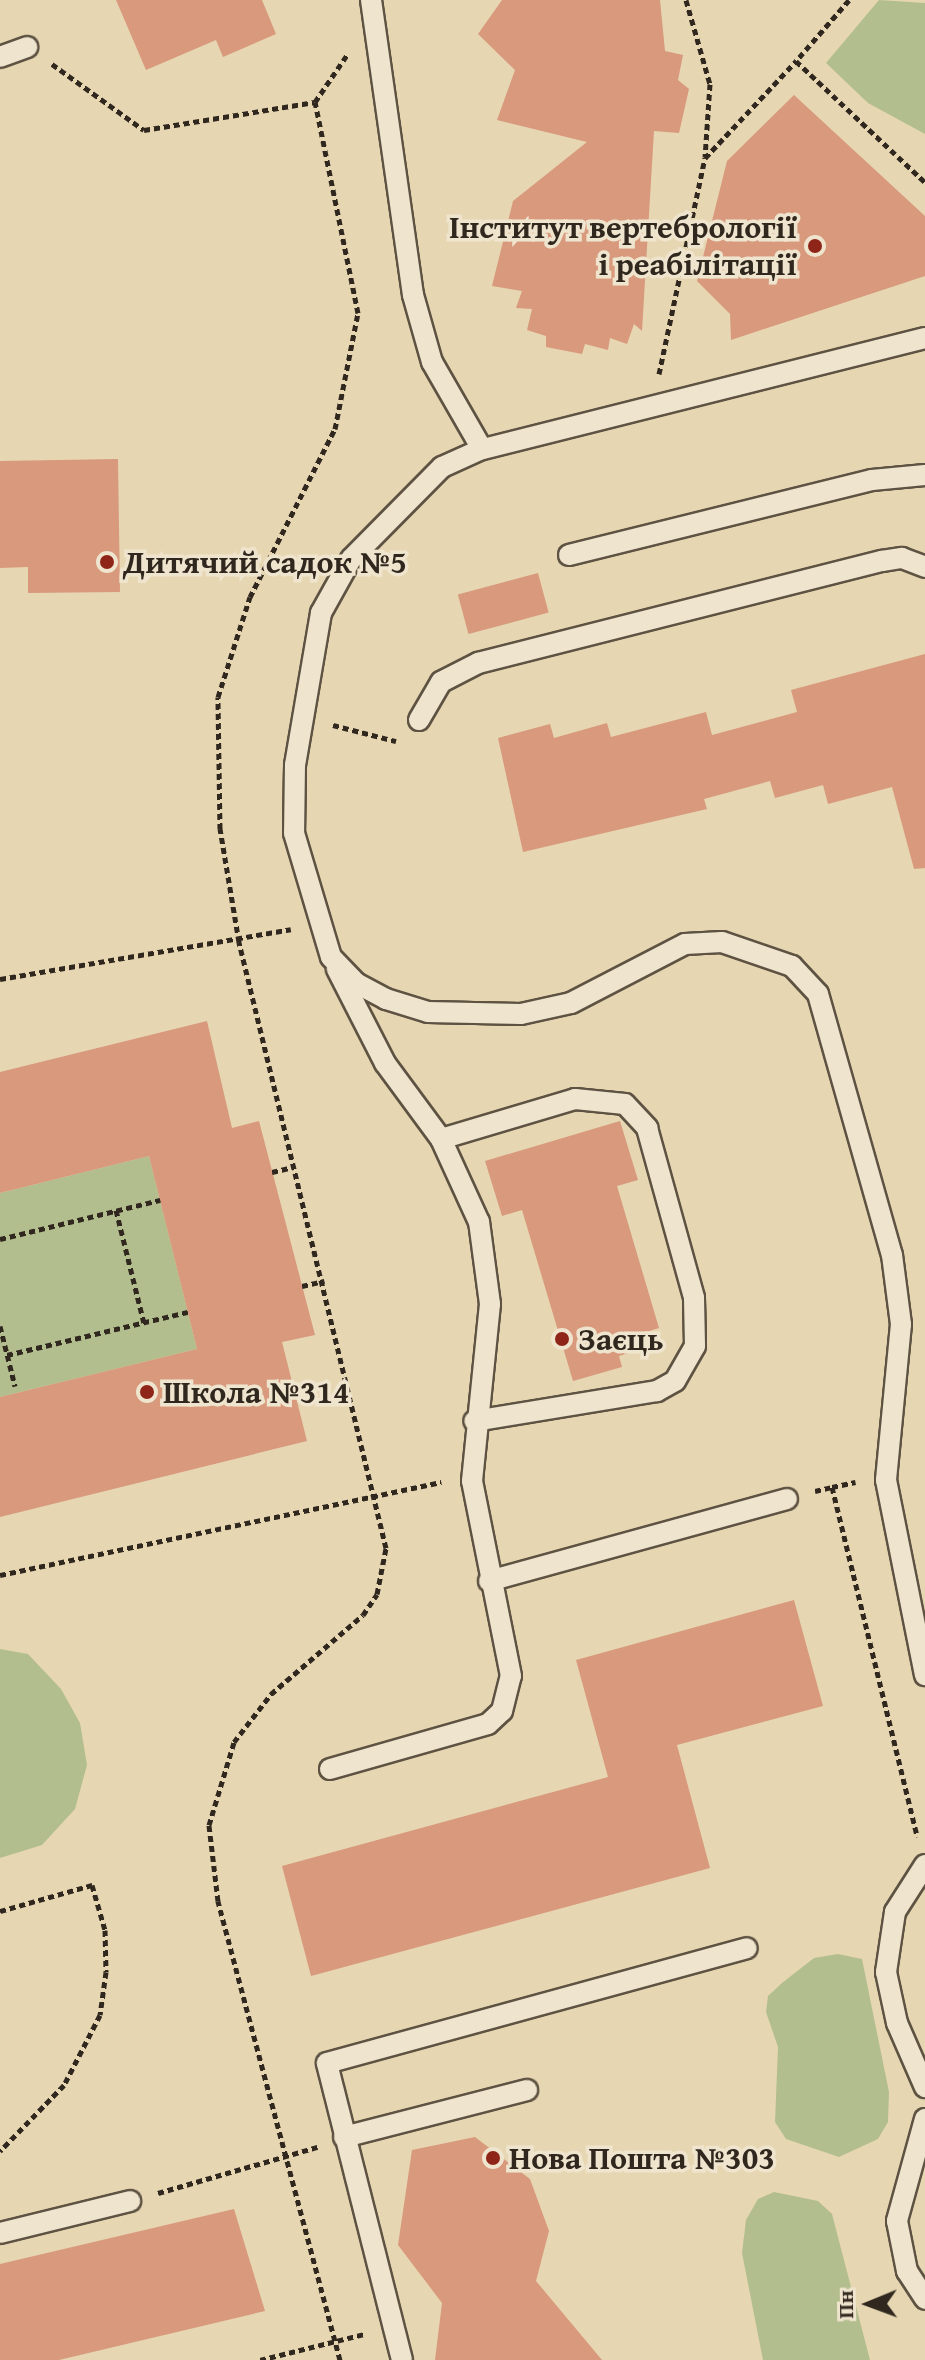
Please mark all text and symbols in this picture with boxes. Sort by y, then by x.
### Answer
place label: Інститут вертебрології і реабілітації [449,209,797,284]
marker: Інститут вертебрології і реабілітації [804,235,826,257]
place label: Дитячий садок №5 [123,543,407,581]
marker: Дитячий садок №5 [98,553,116,571]
place label: Заєць [578,1320,664,1358]
marker: Заєць [553,1330,571,1348]
place label: Школа №314 [163,1373,350,1411]
marker: Школа №314 [138,1383,156,1401]
place label: Нова Пошта №303 [509,2139,775,2177]
marker: Нова Пошта №303 [484,2149,502,2167]
north arrow [829,2264,909,2344]
text: Пн [829,2290,861,2319]

